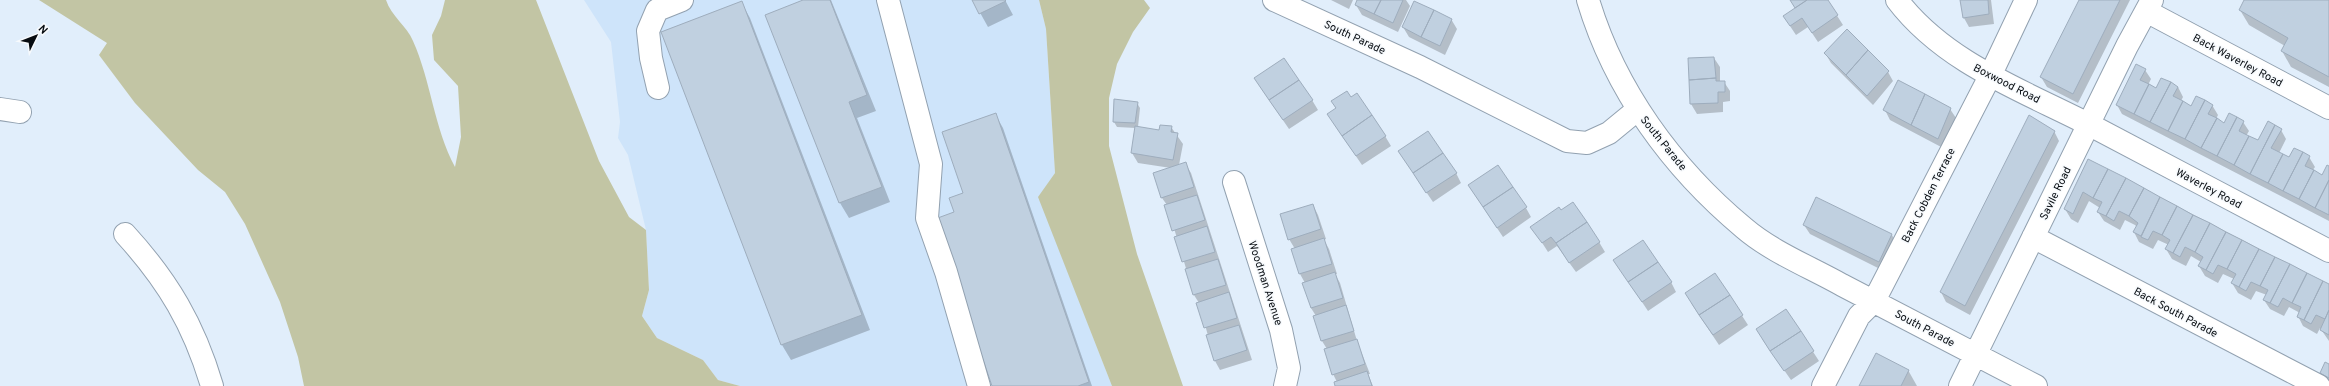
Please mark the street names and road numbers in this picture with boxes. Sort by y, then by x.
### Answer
street label: South Parade [1322,18,1388,58]
street label: Back Waverley Road [2190,31,2285,91]
street label: Boxwood Road [1971,61,2042,107]
street label: South Parade [1637,113,1690,174]
street label: Back Cobden Terrace [1899,146,1959,245]
street label: Savile Road [2037,164,2075,222]
street label: Waverley Road [2173,166,2244,212]
street label: Woodman Avenue [1245,239,1285,328]
street label: Back South Parade [2131,285,2220,341]
street label: South Parade [1892,307,1957,351]

